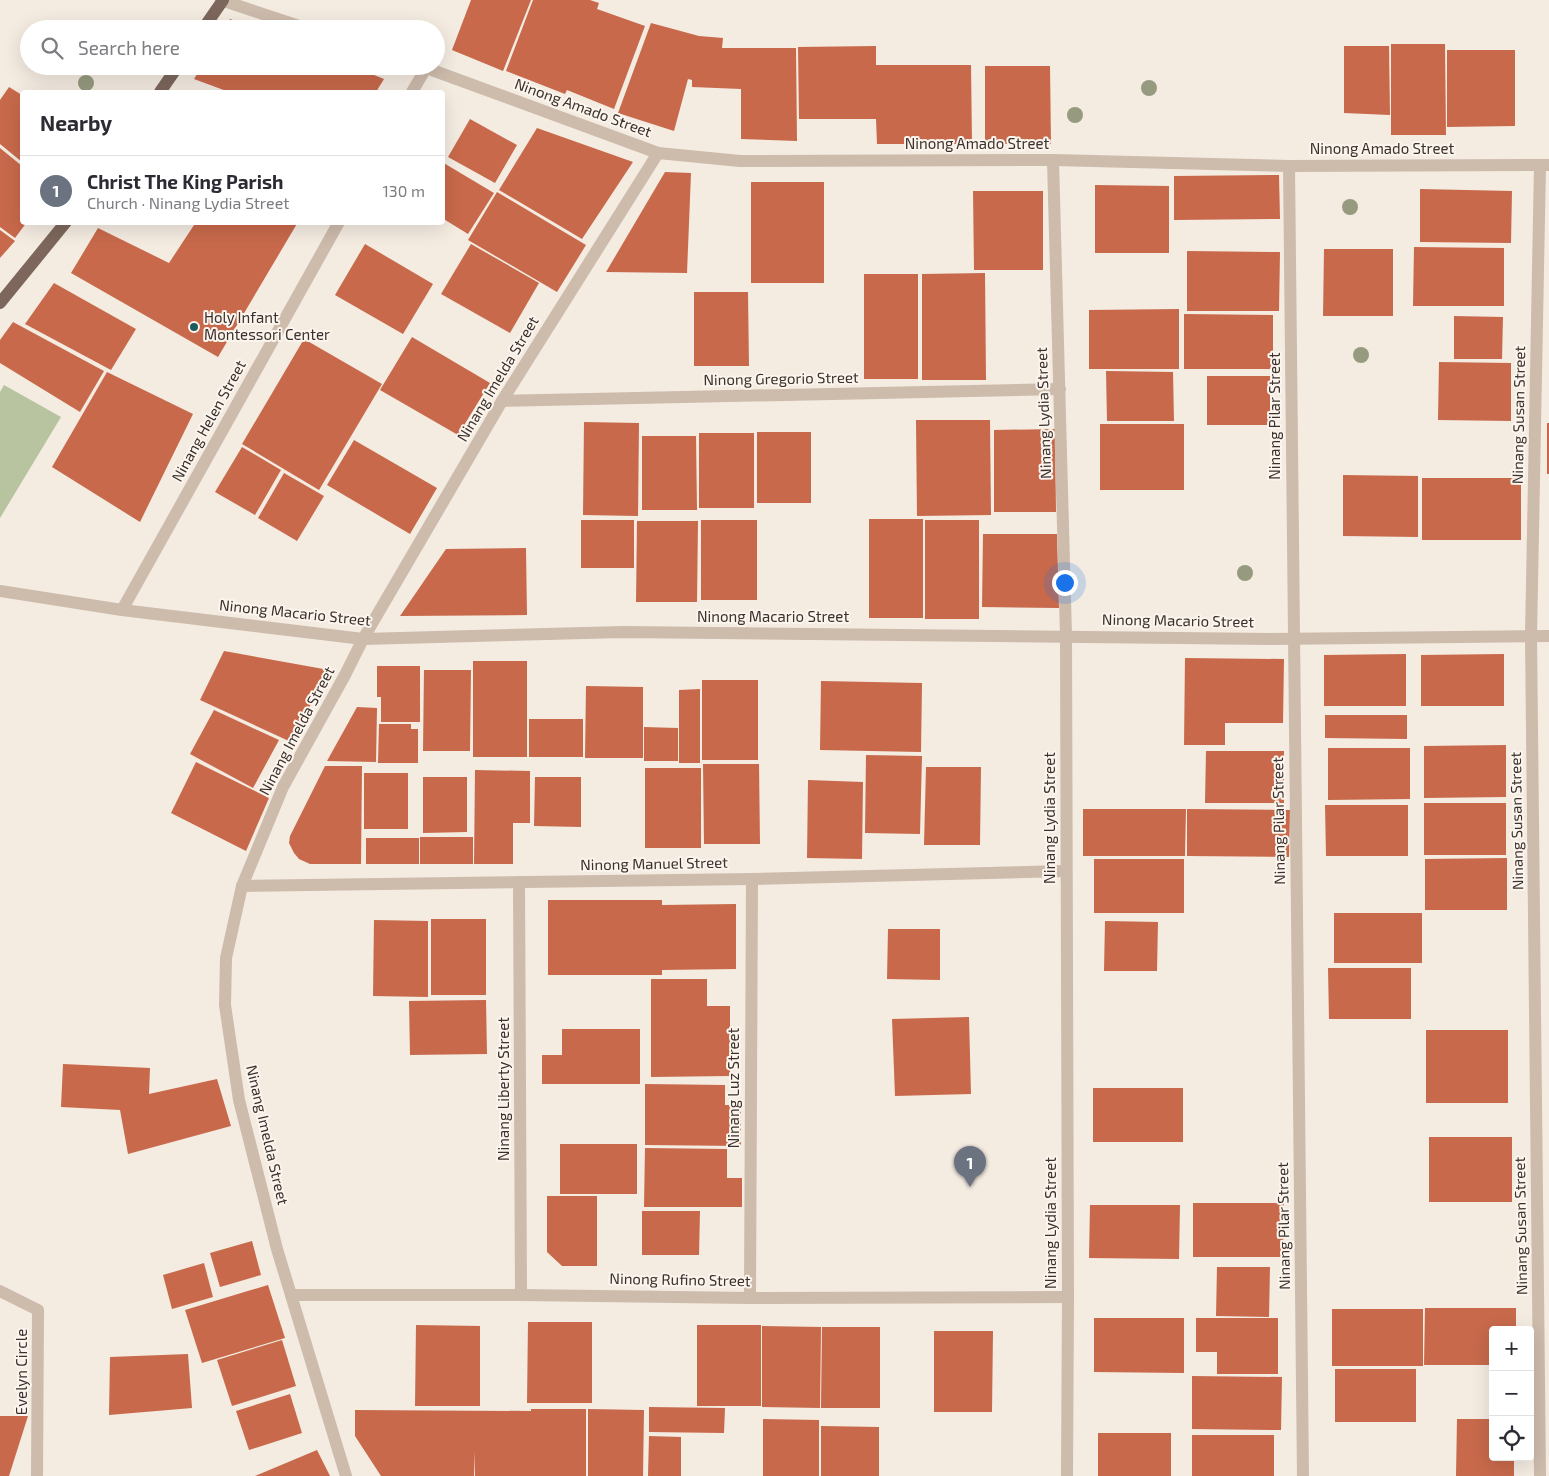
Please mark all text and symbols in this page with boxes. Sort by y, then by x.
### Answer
search box [20,20,445,75]
icon: search [38,34,66,62]
text: Search here [78,36,180,59]
street label: Ninong Amado Street [512,74,655,140]
text: Nearby [40,110,112,135]
street label: Ninong Amado Street [905,134,1050,152]
street label: Ninong Amado Street [1310,139,1455,157]
text: Christ The King Parish [87,170,283,193]
text: 1 [53,181,59,200]
text: 130 m [383,181,425,200]
text: Church · Ninang Lydia Street [87,193,289,212]
place label: Holy Infant Montessori Center [204,308,330,343]
street label: Ninang Imelda Street [453,312,542,444]
marker: Holy Infant Montessori Center [188,321,200,333]
street label: Ninang Susan Street [1508,345,1528,484]
street label: Ninang Lydia Street [1032,347,1054,479]
street label: Ninang Pilar Street [1265,352,1283,480]
street label: Ninang Helen Street [167,356,249,484]
street label: Ninong Gregorio Street [703,368,859,388]
your location [1052,570,1078,596]
street label: Ninong Macario Street [218,595,372,629]
street label: Ninong Macario Street [697,607,849,625]
street label: Ninong Macario Street [1102,610,1255,630]
street label: Ninang Imelda Street [255,663,338,798]
street label: Ninang Susan Street [1506,751,1526,890]
street label: Ninang Lydia Street [1040,752,1058,884]
street label: Ninang Pilar Street [1268,757,1288,885]
street label: Ninong Manuel Street [580,853,728,873]
street label: Ninang Liberty Street [494,1017,512,1161]
street label: Ninang Luz Street [724,1027,742,1148]
street label: Ninang Imelda Street [243,1063,293,1207]
pin: 1 [954,1146,986,1187]
street label: Ninang Susan Street [1510,1156,1530,1295]
street label: Ninang Lydia Street [1041,1157,1059,1289]
street label: Ninang Pilar Street [1273,1162,1293,1290]
street label: Ninong Rufino Street [609,1269,751,1289]
map controls [1489,1326,1534,1461]
button: + [1489,1326,1534,1371]
street label: Evelyn Circle [12,1329,30,1415]
button: − [1489,1371,1534,1416]
button: locate [1489,1416,1534,1461]

